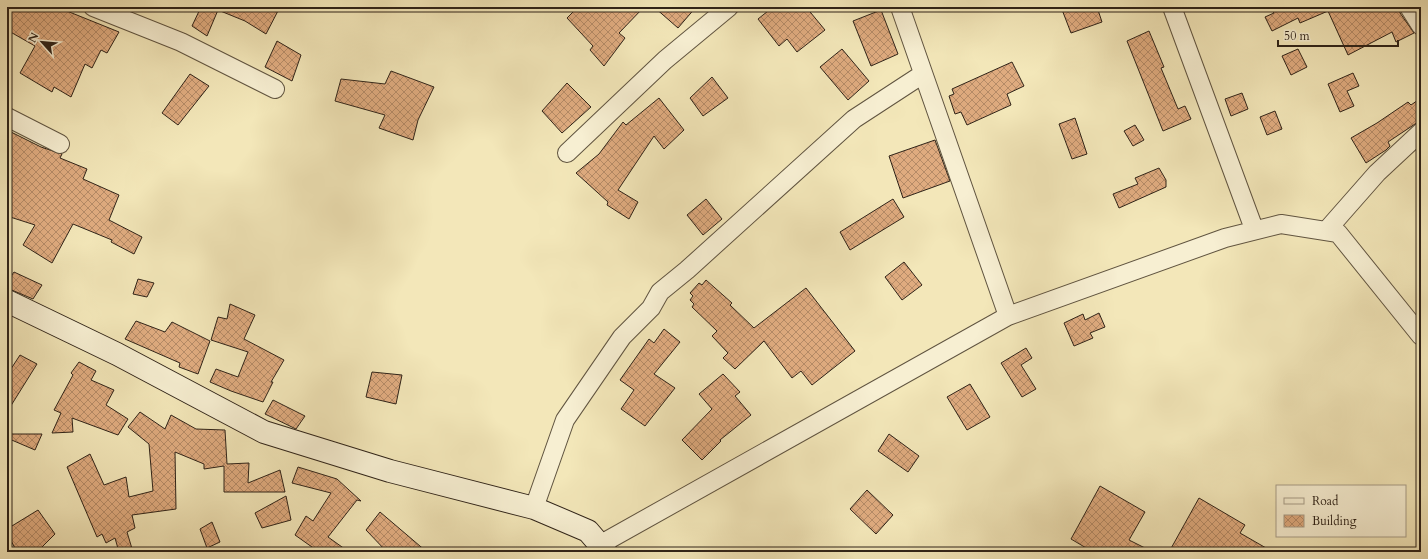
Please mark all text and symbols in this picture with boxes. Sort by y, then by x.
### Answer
north arrow [22,22,62,62]
scale bar [1278,22,1398,48]
text: 50 m [1284,28,1311,44]
text: N [25,30,43,45]
legend [1276,485,1406,537]
text: Road [1312,493,1339,509]
text: Building [1312,513,1357,529]

